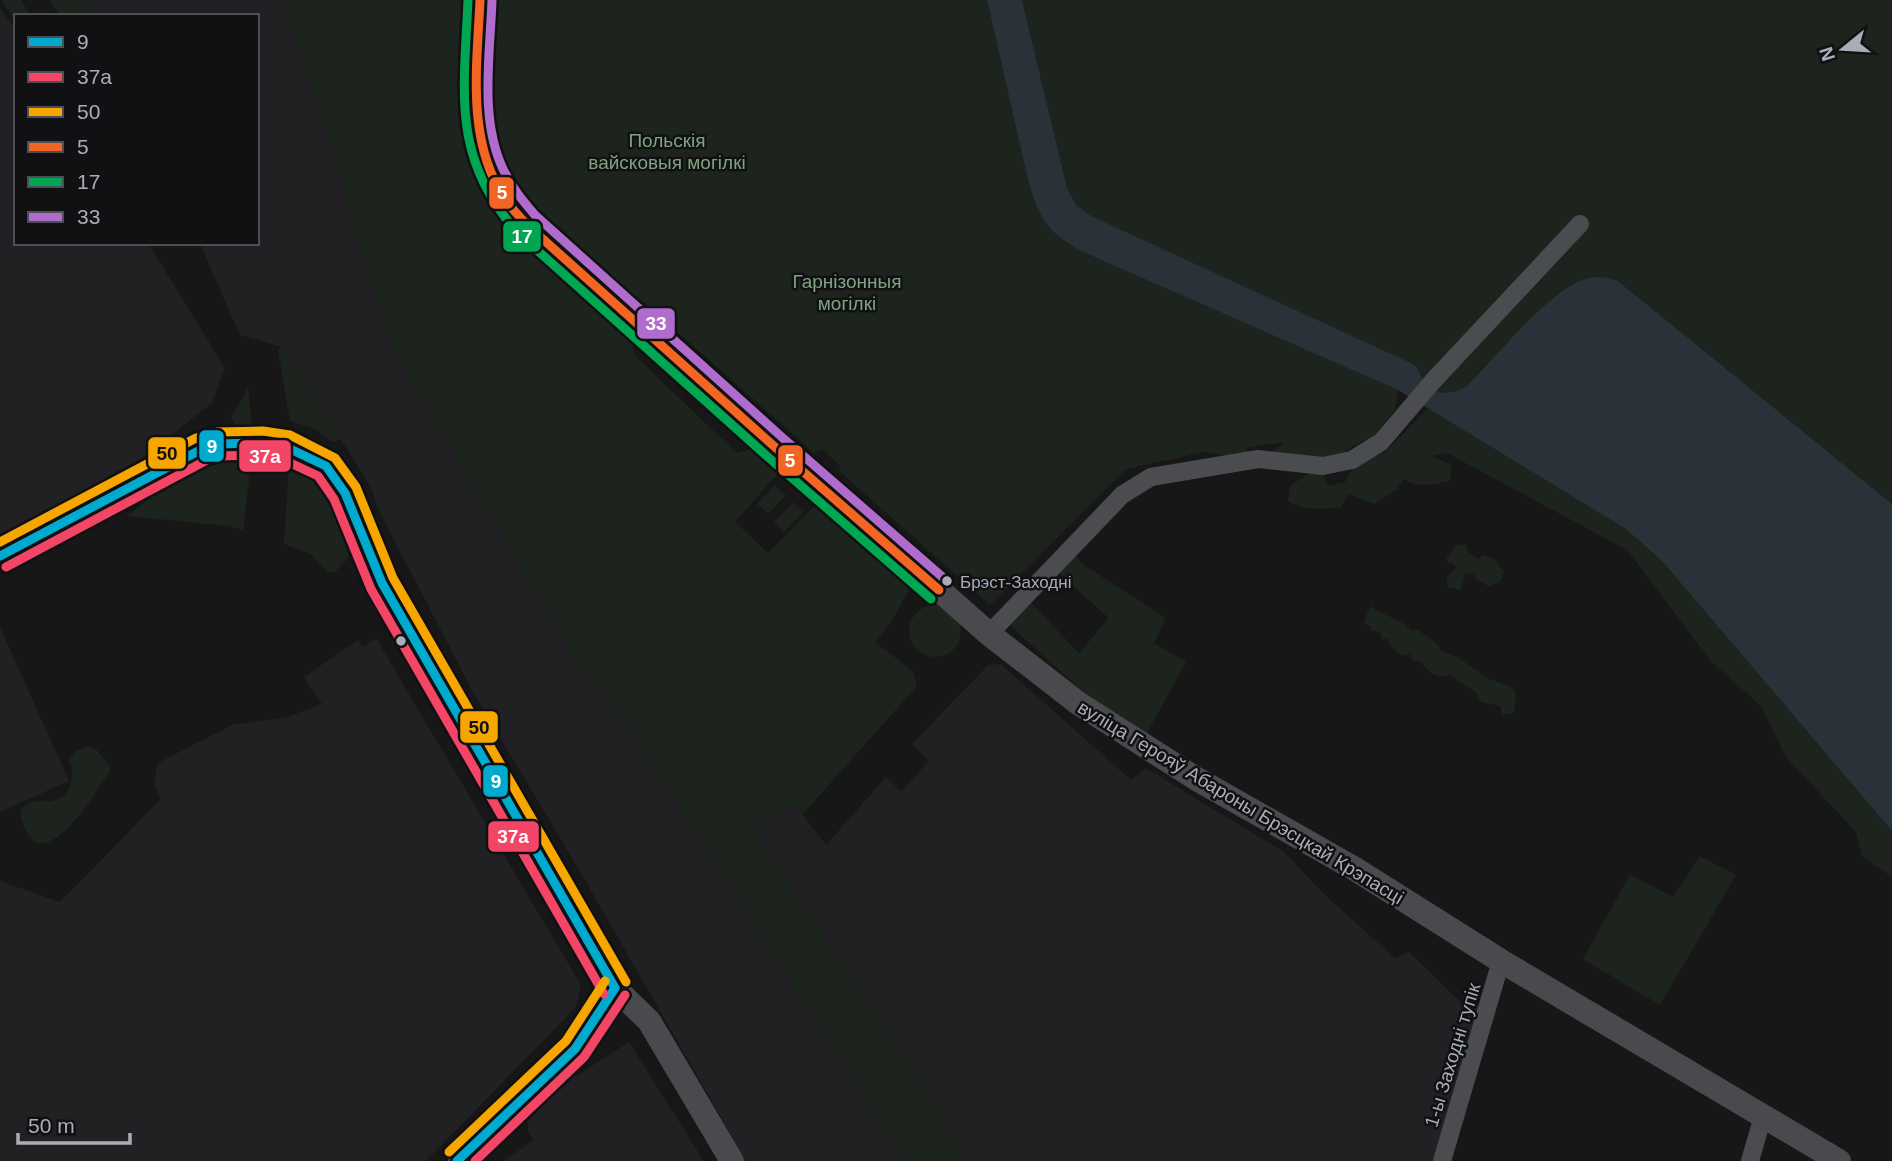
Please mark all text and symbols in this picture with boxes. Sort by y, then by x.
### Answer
legend [14,14,259,245]
north arrow [1808,14,1878,84]
text: 9 [77,30,89,53]
text: N [1815,44,1839,64]
text: 37а [77,65,112,88]
text: 50 [77,100,100,123]
park label: Польскія вайсковыя могілкі [588,130,746,173]
text: 5 [77,135,89,158]
text: 17 [77,170,100,193]
line badge: 5 [488,176,515,210]
text: 5 [497,182,508,203]
text: 33 [77,205,100,228]
line badge: 17 [502,220,542,253]
text: 17 [511,226,533,247]
park label: Гарнізонныя могілкі [792,271,902,314]
line badge: 33 [636,307,676,340]
text: 33 [645,313,667,334]
line badge: 9 [198,429,225,463]
line badge: 50 [147,436,187,470]
text: 9 [207,436,217,457]
line badge: 37а [238,439,292,473]
text: 50 [156,443,178,464]
line badge: 5 [777,444,804,477]
text: 37а [249,446,281,467]
text: 5 [785,450,796,471]
place label: Брэст-Заходні [960,573,1071,592]
marker: Брэст-Заходні [940,574,954,588]
unlabelled marker [394,634,408,648]
street label: вуліца Герояў Абароны Брэсцкай Крэпасці [1074,697,1407,908]
line badge: 50 [459,710,499,744]
text: 50 [468,717,490,738]
line badge: 9 [482,764,509,798]
text: 9 [491,771,501,792]
line badge: 37а [487,820,540,853]
text: 37а [497,826,529,847]
street label: 1-ы Заходні тупік [1421,980,1485,1130]
scale bar [18,1102,130,1146]
text: 50 m [28,1114,75,1137]

